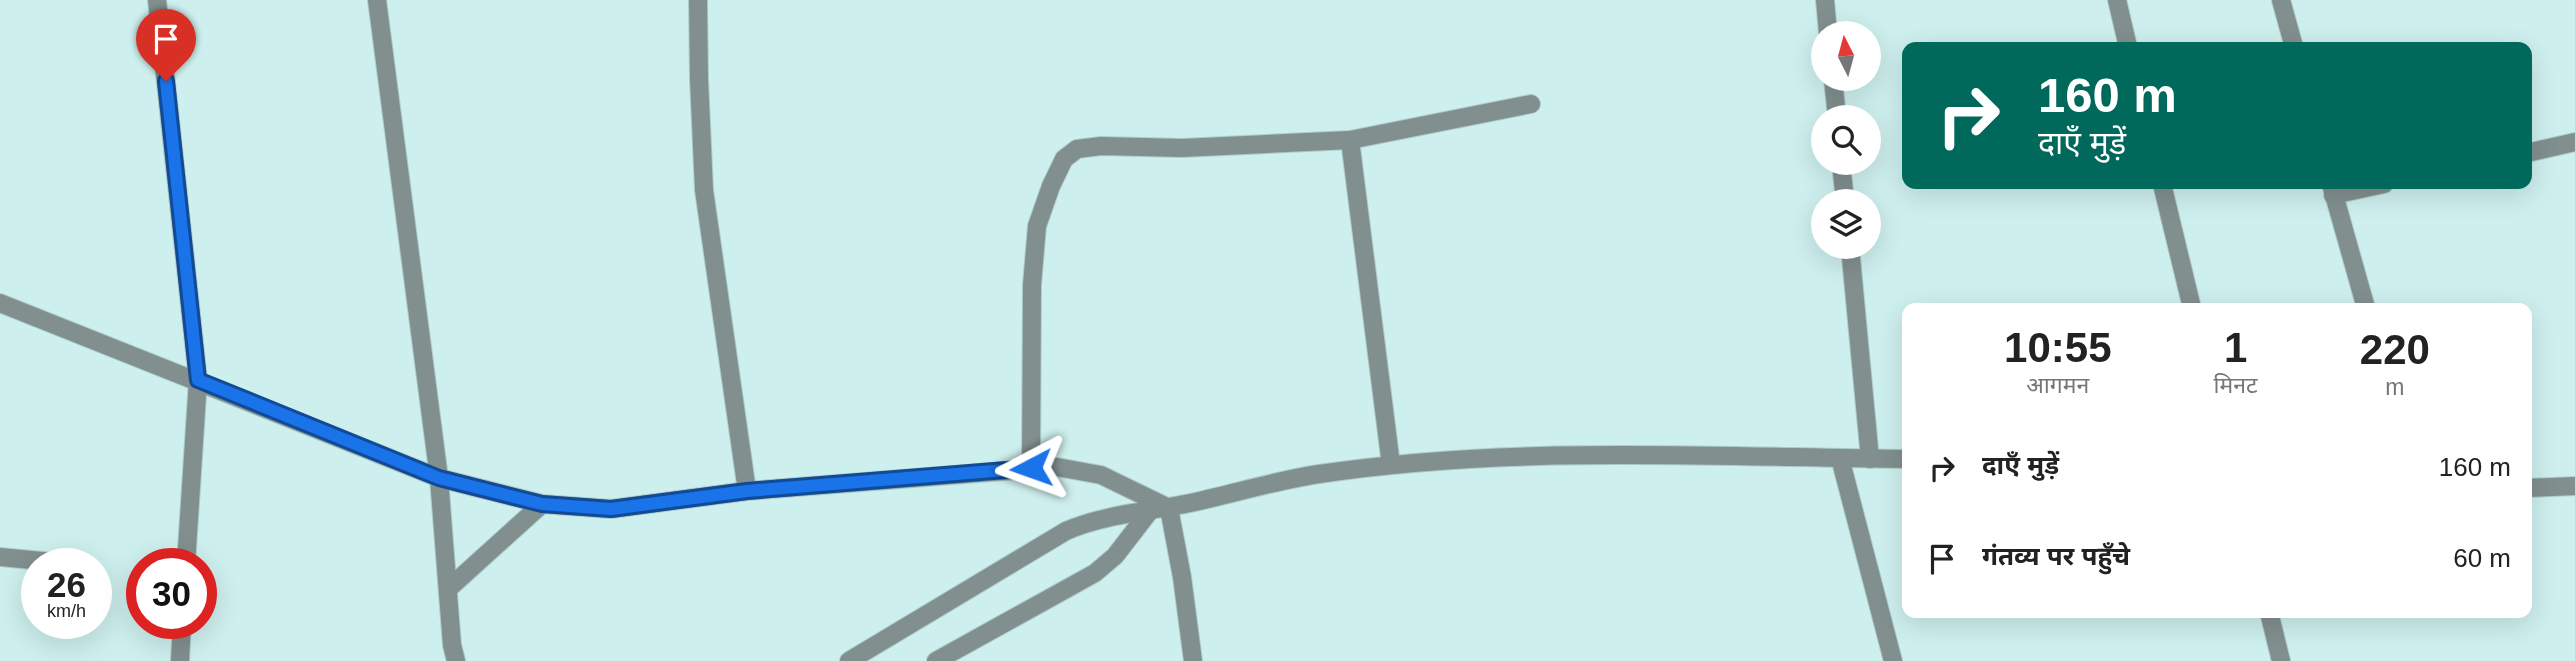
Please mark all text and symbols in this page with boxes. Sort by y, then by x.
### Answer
pin [136,9,196,81]
icon: arrive [147,20,185,58]
north arrow [1811,21,1881,91]
map controls [1811,21,1881,259]
text: 160 m [2038,68,2177,122]
icon: right [1923,70,2014,161]
button: search [1811,105,1881,175]
text: दाएँ मुड़ें [2038,125,2126,161]
button: layers [1811,189,1881,259]
text: 10:55 [2004,324,2112,371]
text: 1 [2224,324,2247,371]
text: 220 [2360,326,2430,373]
text: आगमन [2026,372,2089,398]
text: मिनट [2214,372,2258,398]
text: m [2385,374,2404,400]
position arrow [994,431,1068,505]
icon: right [1923,449,1961,487]
text: दाएँ मुड़ें [1982,450,2059,480]
text: 160 m [2439,452,2511,482]
icon: arrive [1923,540,1961,578]
text: गंतव्य पर पहुँचे [1982,541,2130,571]
text: 60 m [2453,543,2511,573]
speed limit sign: 30 [126,548,217,639]
text: 26 [47,565,86,604]
text: km/h [47,601,86,621]

